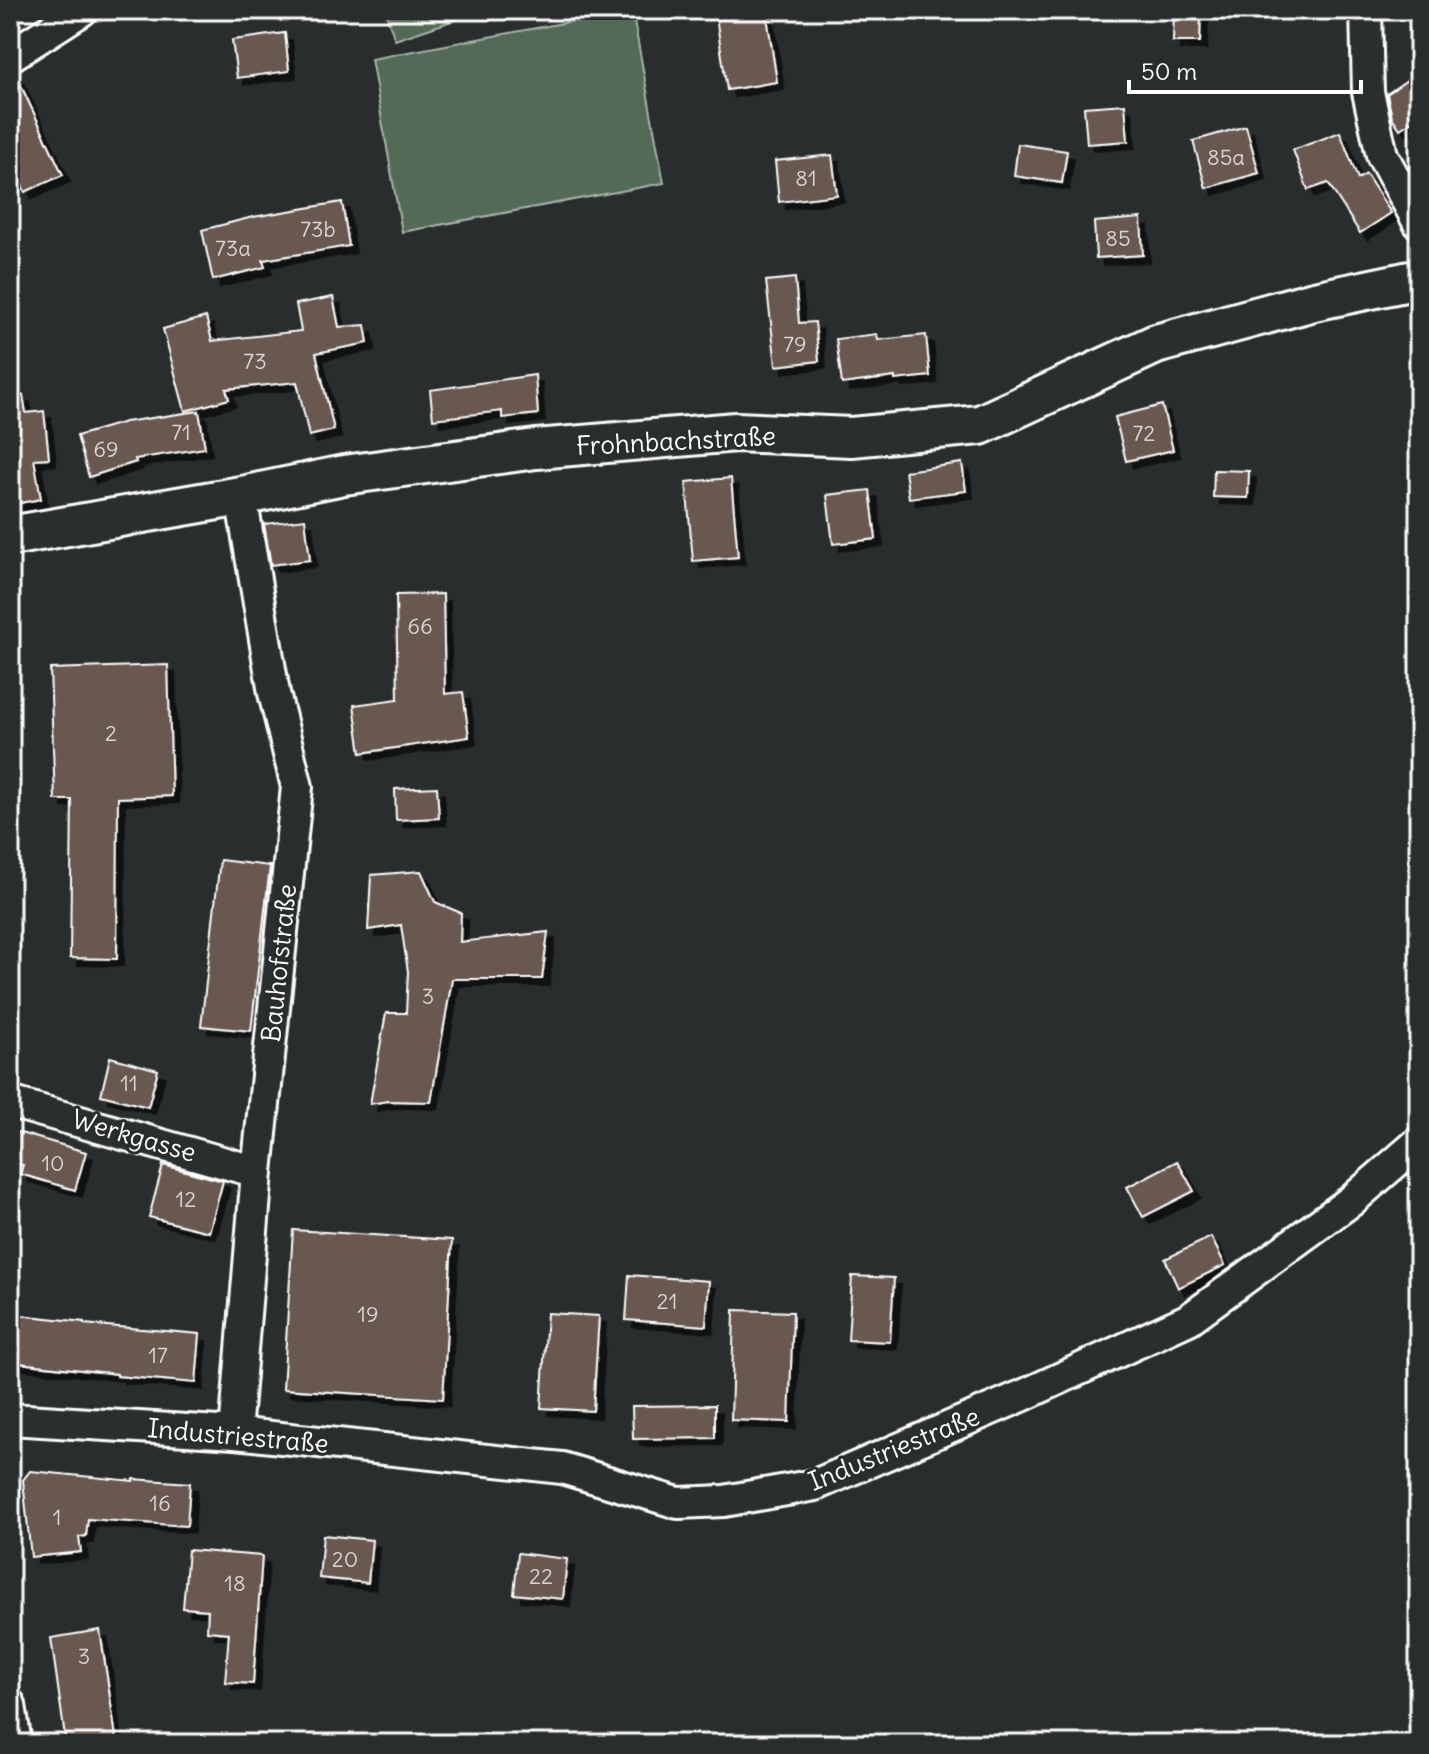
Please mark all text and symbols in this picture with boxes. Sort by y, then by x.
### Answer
scale bar [1129,44,1361,94]
text: 50 m [1141,56,1197,86]
house number: 85a [1207,143,1245,171]
house number: 81 [795,164,817,192]
house number: 73b [300,215,336,243]
house number: 85 [1105,224,1131,252]
house number: 73a [215,234,251,262]
house number: 79 [783,330,807,358]
house number: 73 [243,347,267,375]
house number: 71 [171,418,191,446]
street label: Frohnbachstraße [575,419,777,462]
house number: 72 [1133,419,1155,447]
house number: 69 [93,435,119,463]
house number: 66 [407,612,433,640]
house number: 2 [105,719,117,747]
street label: Bauhofstraße [254,882,303,1044]
house number: 3 [422,982,434,1010]
house number: 11 [120,1069,138,1097]
street label: Werkgasse [68,1102,200,1169]
house number: 10 [41,1149,65,1177]
house number: 12 [176,1185,196,1213]
house number: 21 [657,1287,677,1315]
house number: 19 [357,1300,379,1328]
house number: 17 [148,1341,168,1369]
street label: Industriestraße [803,1399,984,1498]
street label: Industriestraße [146,1411,330,1460]
house number: 16 [149,1489,171,1517]
house number: 1 [53,1503,61,1531]
house number: 20 [332,1545,358,1573]
house number: 22 [529,1562,553,1590]
house number: 18 [224,1569,246,1597]
house number: 3 [78,1642,90,1670]

